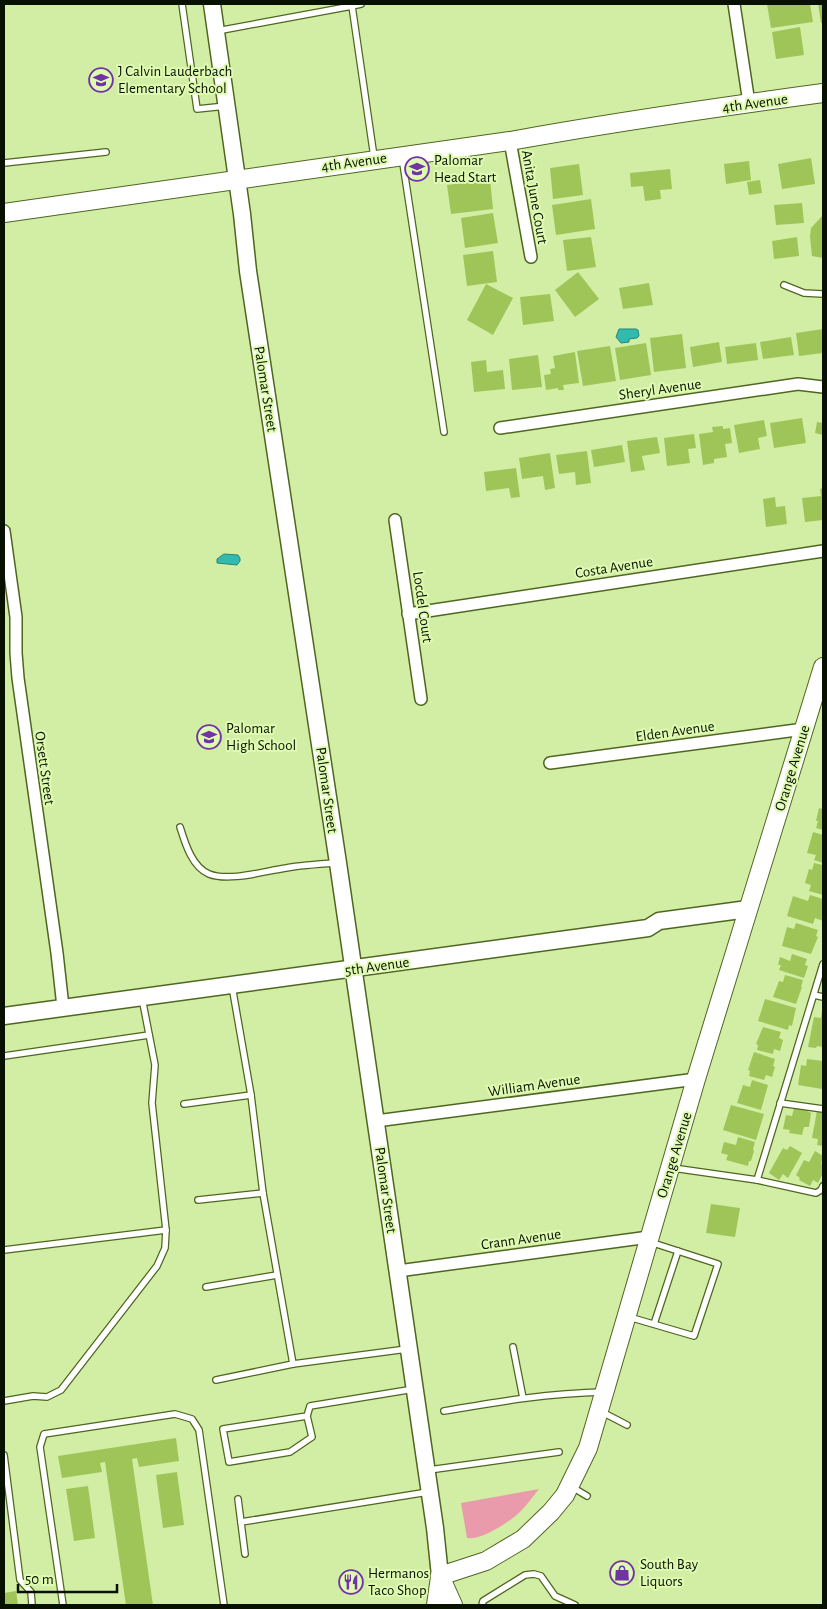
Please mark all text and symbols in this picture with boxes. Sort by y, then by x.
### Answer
place label: J Calvin Lauderbach Elementary School [118,64,232,96]
school or university icon: J Calvin Lauderbach Elementary School [88,67,114,93]
street label: 4th Avenue [721,91,789,116]
street label: Anita June Court [519,149,550,245]
street label: 4th Avenue [320,150,388,175]
place label: Palomar Head Start [434,153,497,185]
school or university icon: Palomar Head Start [404,156,430,182]
street label: Palomar Street [251,345,280,433]
street label: Sheryl Avenue [618,376,702,403]
street label: Costa Avenue [574,554,654,581]
street label: Locdel Court [410,570,435,644]
street label: Elden Avenue [635,719,716,744]
place label: Palomar High School [226,721,296,753]
street label: Orange Avenue [772,723,813,813]
school or university icon: Palomar High School [196,724,222,750]
street label: Orsett Street [32,730,57,806]
street label: Palomar Street [313,746,340,834]
street label: 5th Avenue [344,955,410,978]
street label: William Avenue [487,1072,581,1099]
street label: Orange Avenue [654,1110,695,1200]
street label: Palomar Street [372,1146,399,1234]
street label: Crann Avenue [480,1226,562,1253]
place label: South Bay Liquors [640,1557,699,1589]
shop icon: South Bay Liquors [609,1560,635,1586]
scale bar [18,1562,116,1594]
place label: Hermanos Taco Shop [368,1566,429,1598]
restaurant icon: Hermanos Taco Shop [338,1569,364,1595]
text: 50 m [25,1572,54,1587]

